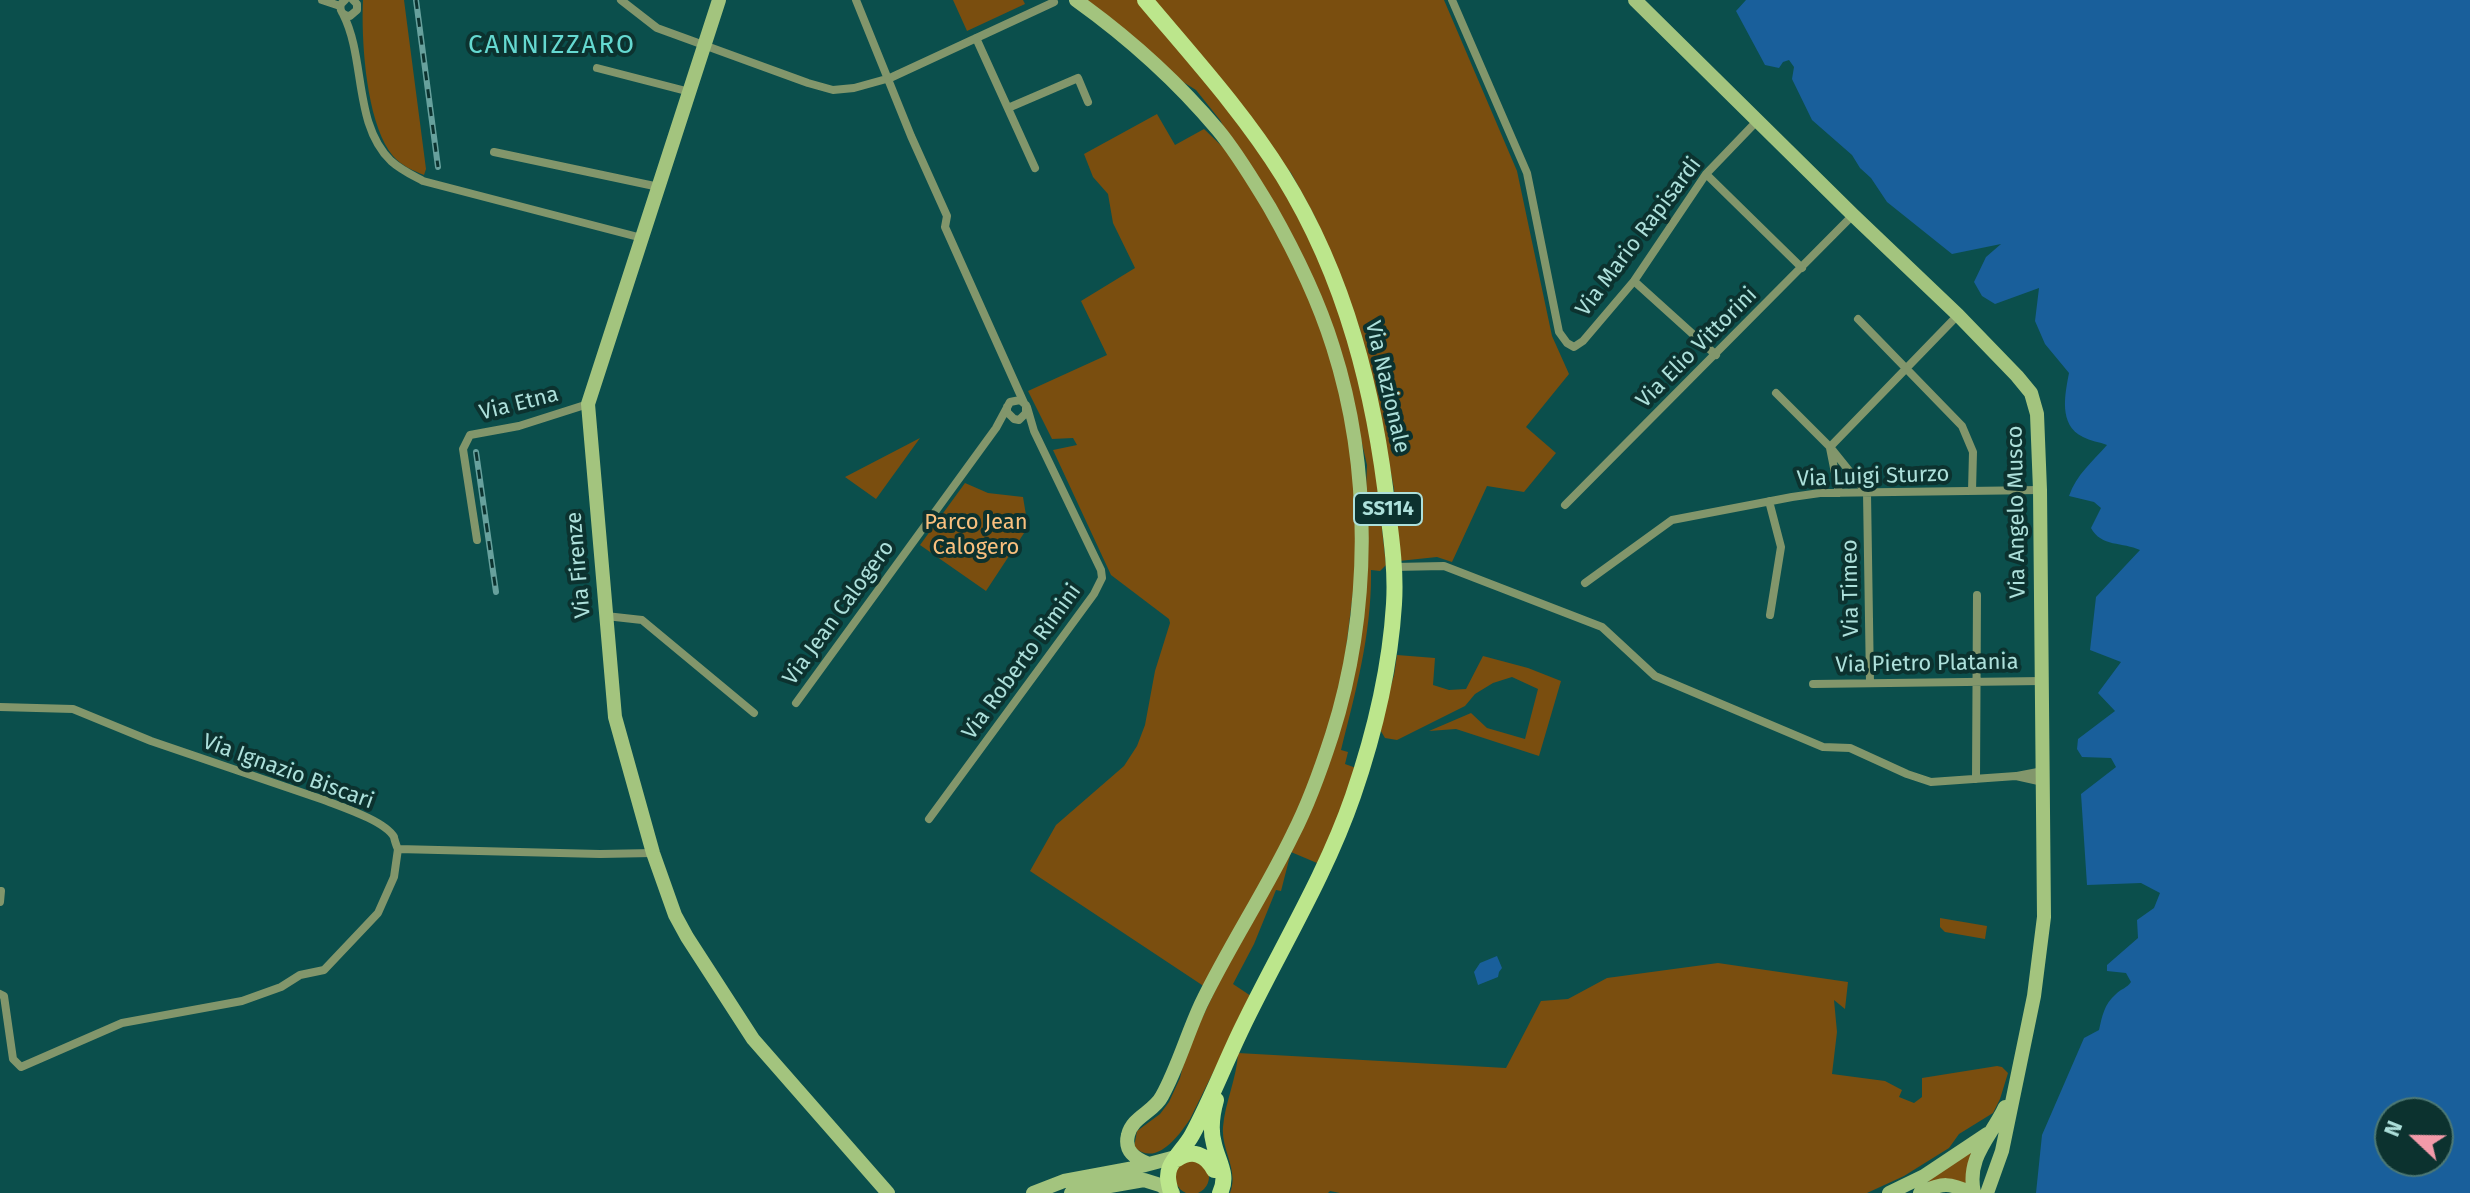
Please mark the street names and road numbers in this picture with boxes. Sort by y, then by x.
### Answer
street label: Via Mario Rapisardi [1571,152,1707,322]
street label: Via Elio Vittorini [1631,282,1763,414]
street label: Via Nazionale [1359,318,1415,456]
street label: Via Etna [477,381,561,427]
street label: Via Angelo Musco [2002,425,2032,599]
street label: Via Luigi Sturzo [1796,461,1950,493]
road number: SS114 [1354,493,1422,525]
street label: Via Firenze [561,511,597,619]
street label: Via Jean Calogero [778,536,900,690]
street label: Via Timeo [1837,539,1865,637]
street label: Via Roberto Rimini [957,579,1087,745]
street label: Via Pietro Platania [1835,649,2019,679]
street label: Via Ignazio Biscari [199,729,377,815]

